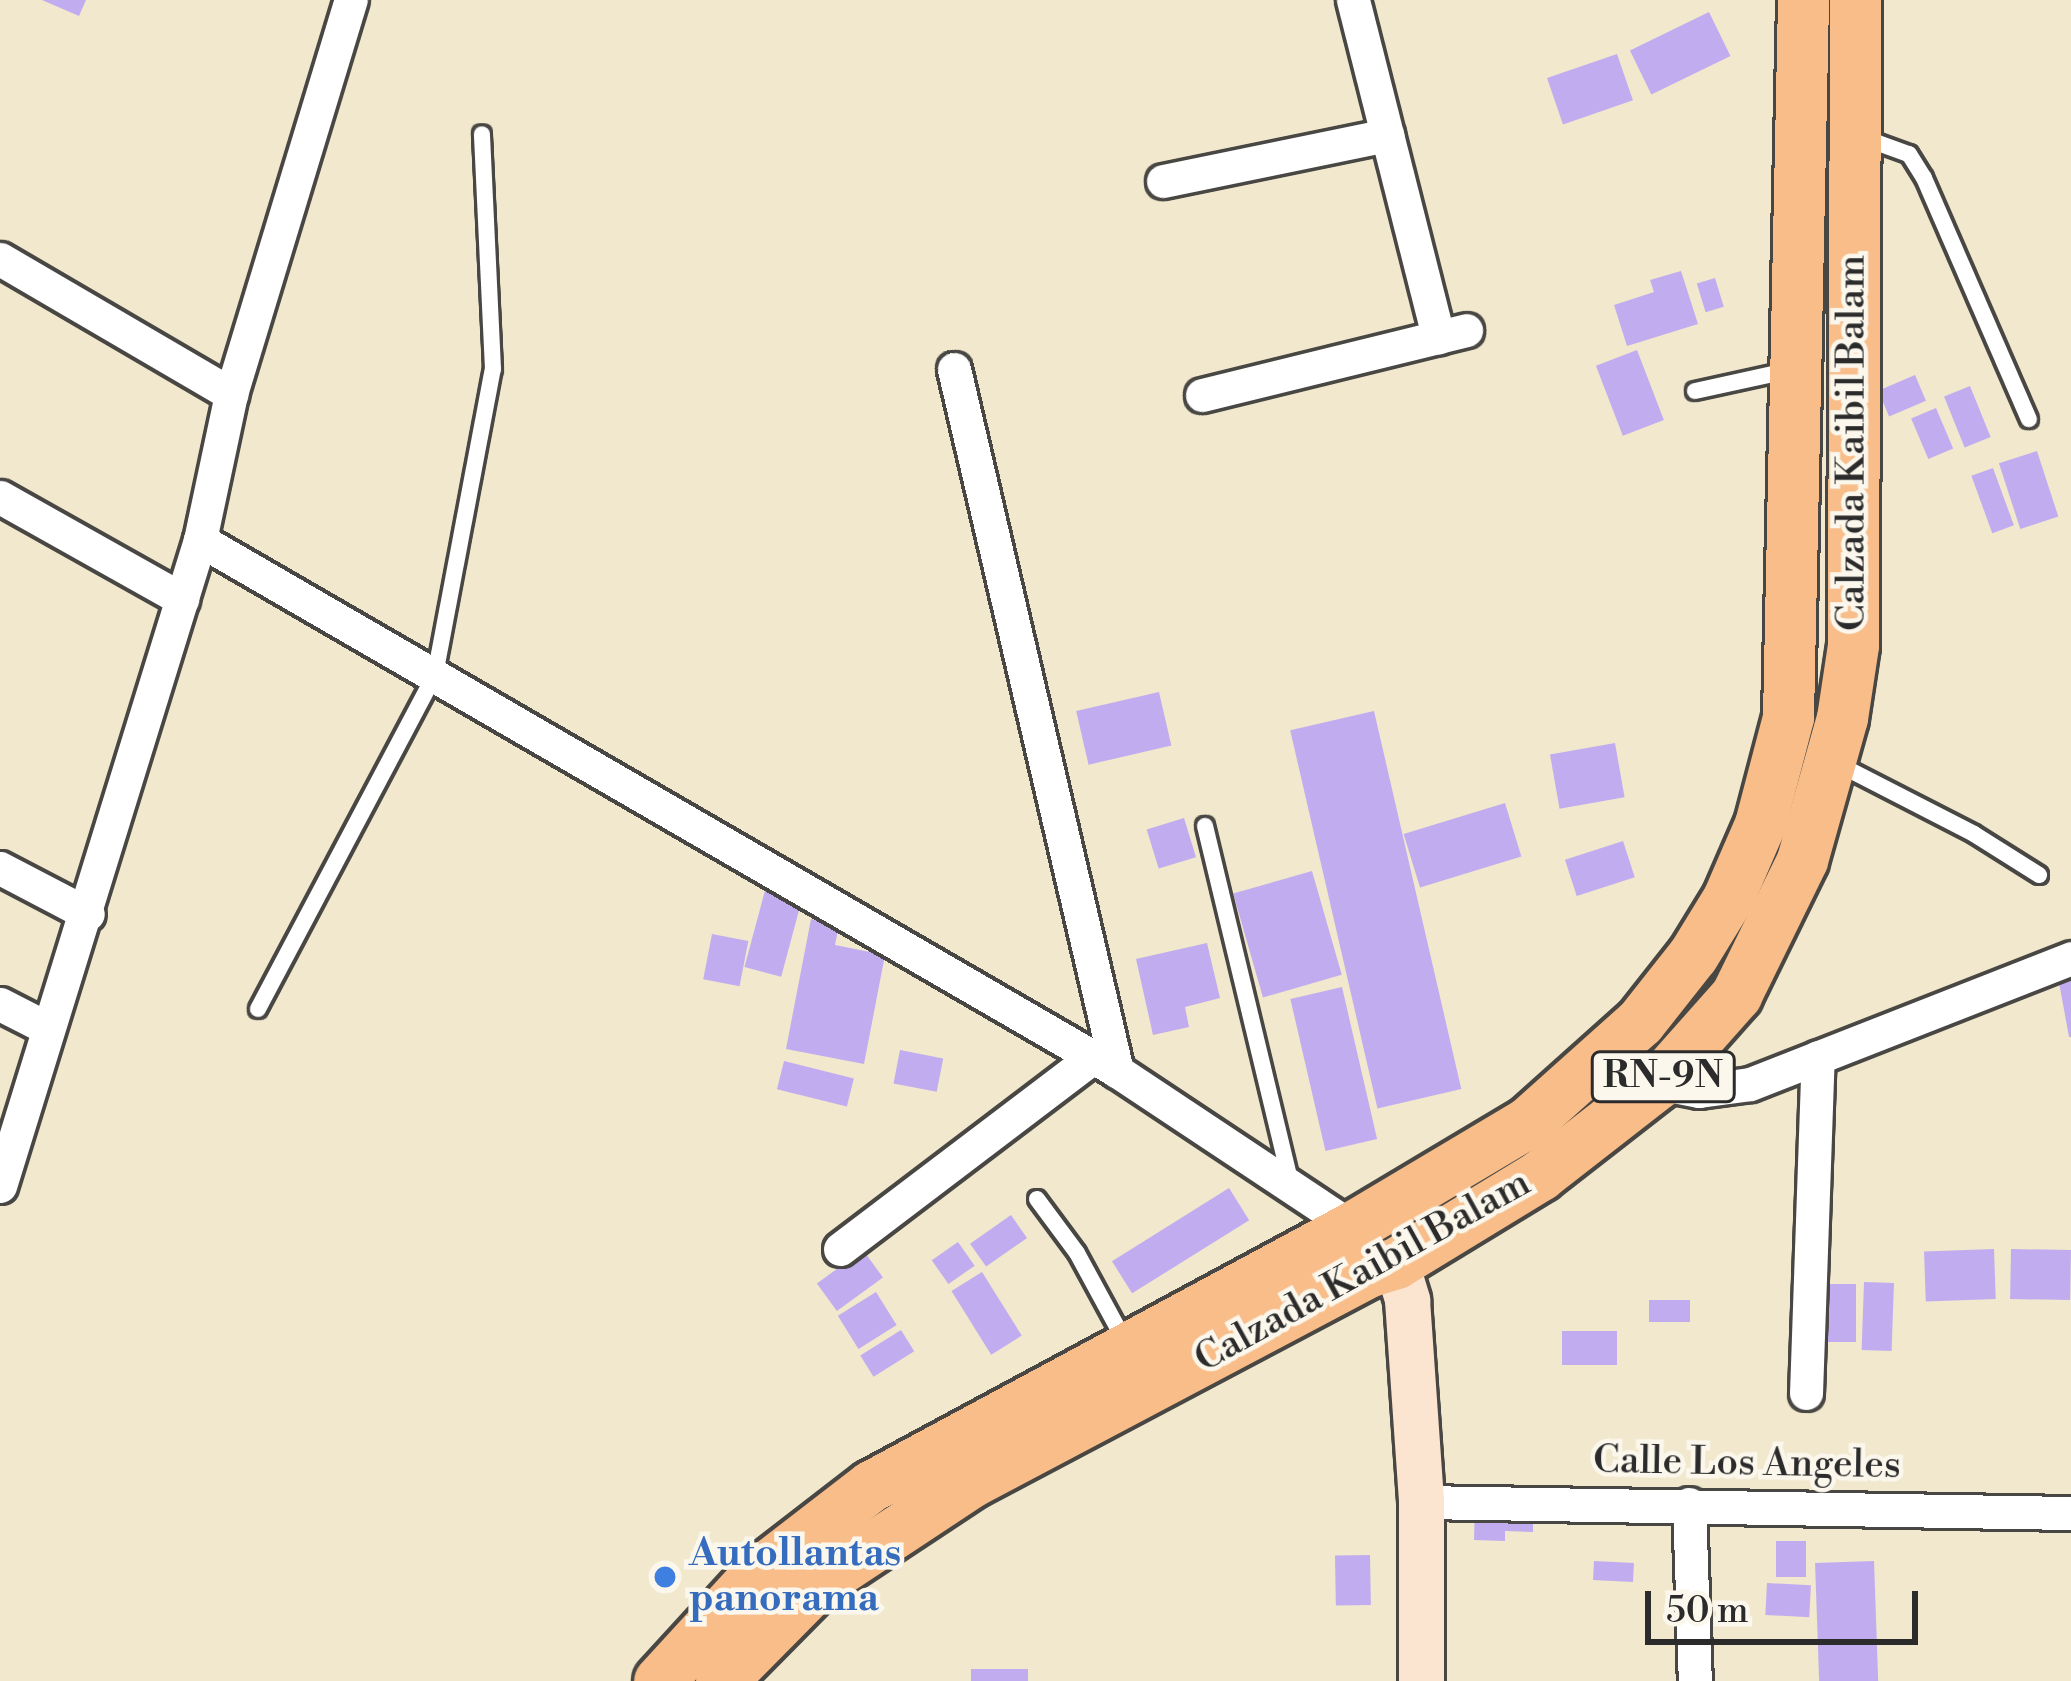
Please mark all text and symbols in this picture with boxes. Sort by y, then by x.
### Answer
street label: Calzada Kaibil Balam [1830,255,1876,631]
road number: RN-9N [1588,1047,1738,1107]
street label: Calzada Kaibil Balam [1187,1160,1539,1384]
street label: Calle Los Angeles [1593,1438,1901,1490]
place label: Autollantas panorama [689,1532,901,1623]
marker: Autollantas panorama [652,1564,678,1590]
scale bar [1651,1567,1924,1641]
text: 50 m [1666,1589,1749,1634]

